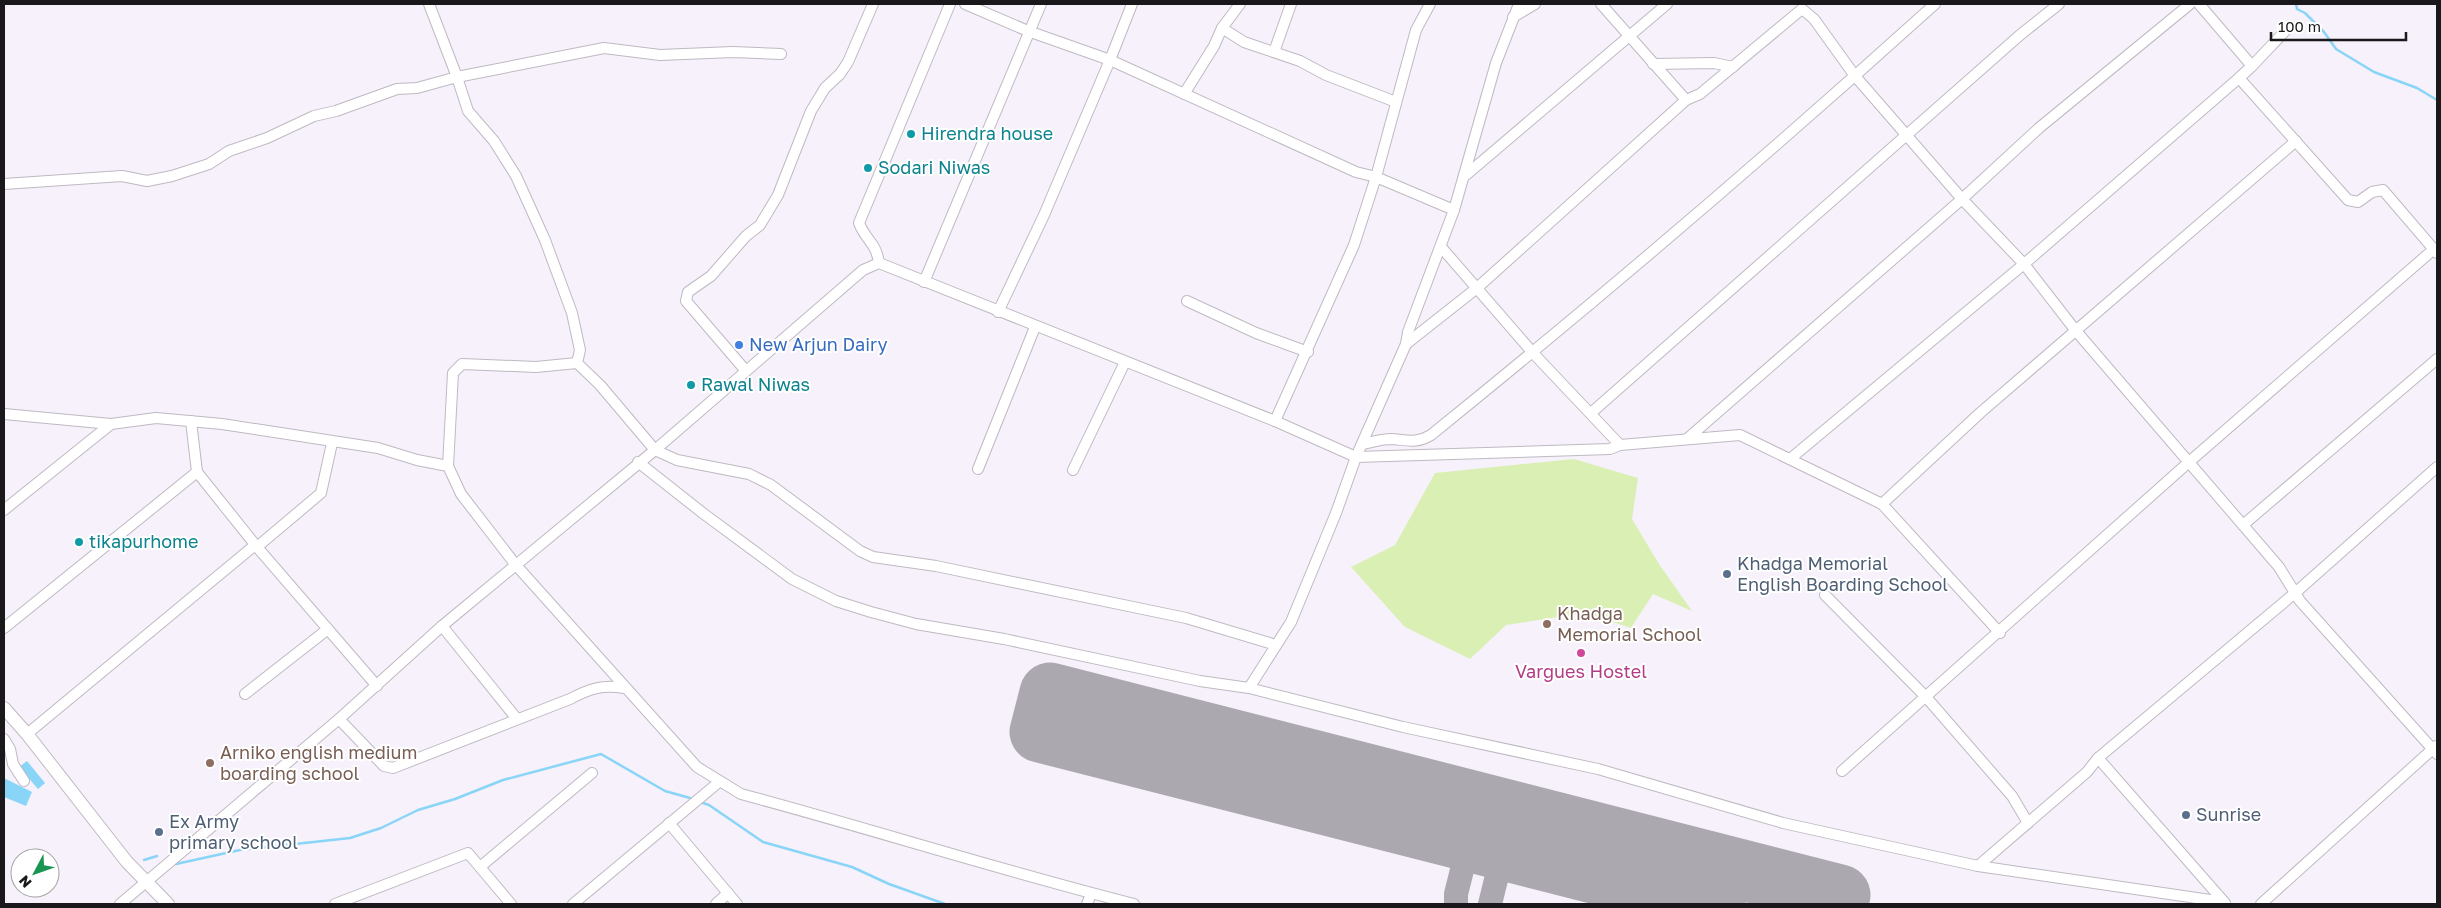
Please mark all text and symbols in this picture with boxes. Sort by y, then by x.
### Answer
scale bar [2271,10,2406,42]
text: 100 m [2278,17,2321,35]
place label: Hirendra house [921,122,1053,144]
marker: Hirendra house [905,128,917,140]
place label: Sodari Niwas [878,156,990,178]
marker: Sodari Niwas [862,162,874,174]
place label: New Arjun Dairy [749,333,888,355]
marker: New Arjun Dairy [733,339,745,351]
place label: Rawal Niwas [701,373,810,395]
marker: Rawal Niwas [685,379,697,391]
place label: tikapurhome [89,530,198,552]
marker: tikapurhome [73,536,85,548]
place label: Khadga Memorial English Boarding School [1737,552,1948,595]
marker: Khadga Memorial English Boarding School [1721,568,1733,580]
place label: Khadga Memorial School [1557,602,1702,645]
marker: Khadga Memorial School [1541,618,1553,630]
marker: Vargues Hostel [1575,647,1587,659]
place label: Vargues Hostel [1515,660,1647,682]
place label: Arniko english medium boarding school [220,741,417,784]
marker: Arniko english medium boarding school [204,757,216,769]
place label: Sunrise [2196,803,2261,825]
marker: Sunrise [2180,809,2192,821]
place label: Ex Army primary school [169,810,298,853]
marker: Ex Army primary school [153,826,165,838]
north arrow [10,848,60,898]
text: N [15,872,35,891]

